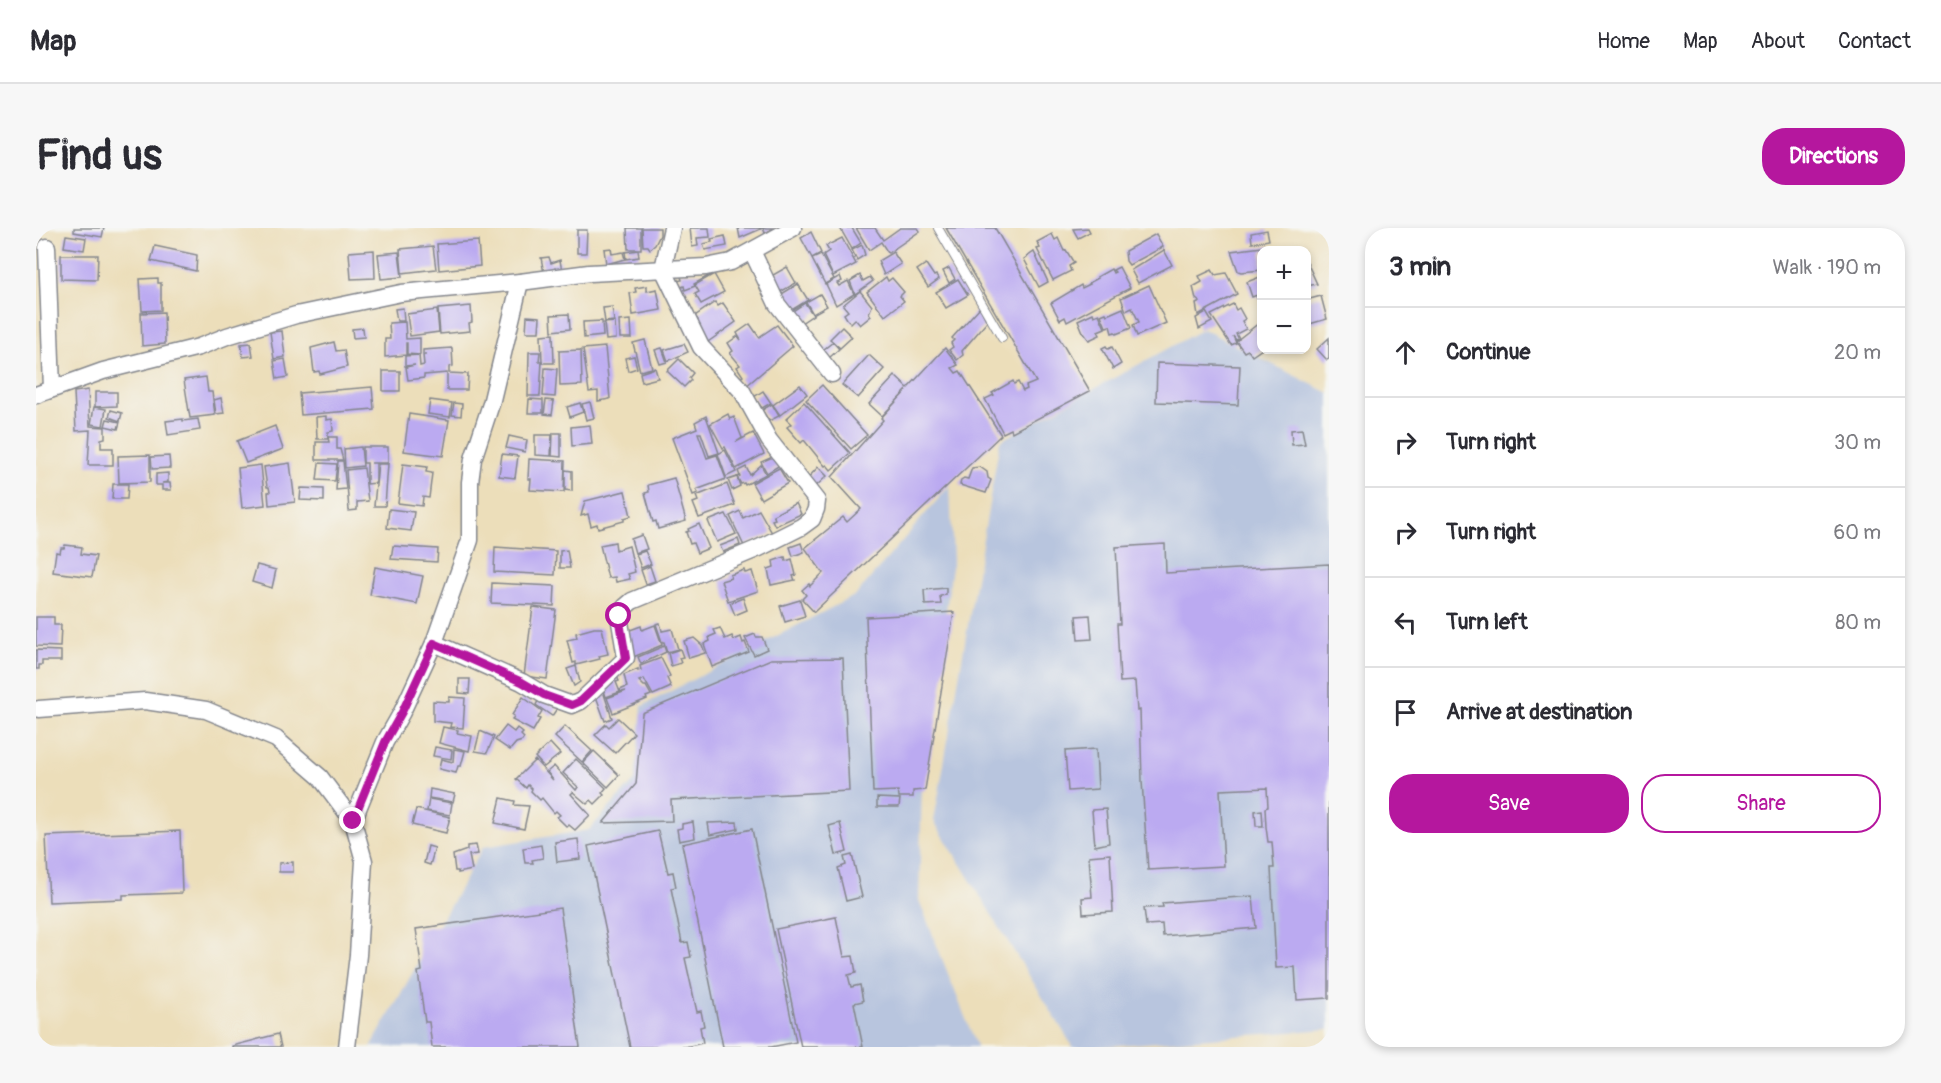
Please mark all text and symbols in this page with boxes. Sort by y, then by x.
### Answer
text: Map [30,24,76,59]
text: Home [1597,28,1650,55]
text: Map [1683,28,1718,55]
text: About [1751,28,1805,55]
text: Contact [1838,28,1911,55]
button: Directions [1762,128,1905,185]
text: Find us [36,130,162,182]
map controls [1257,246,1311,354]
button: + [1257,246,1311,300]
text: 3 min [1389,251,1451,283]
text: Walk · 190 m [1773,255,1881,280]
button: − [1257,300,1311,354]
icon: ahead [1389,336,1422,369]
text: Continue [1446,338,1530,366]
text: 20 m [1834,340,1881,365]
icon: right [1389,426,1422,459]
text: Turn right [1446,428,1536,456]
text: 30 m [1834,430,1881,455]
icon: right [1389,516,1422,549]
text: Turn right [1446,518,1536,546]
text: 60 m [1834,520,1881,545]
route start [605,602,631,628]
icon: left [1389,606,1422,639]
text: Turn left [1446,608,1528,636]
text: 80 m [1835,610,1881,635]
icon: arrive [1389,696,1422,729]
text: Arrive at destination [1446,698,1632,726]
button: Save [1389,774,1629,833]
button: Share [1641,774,1881,833]
route end [339,807,365,833]

